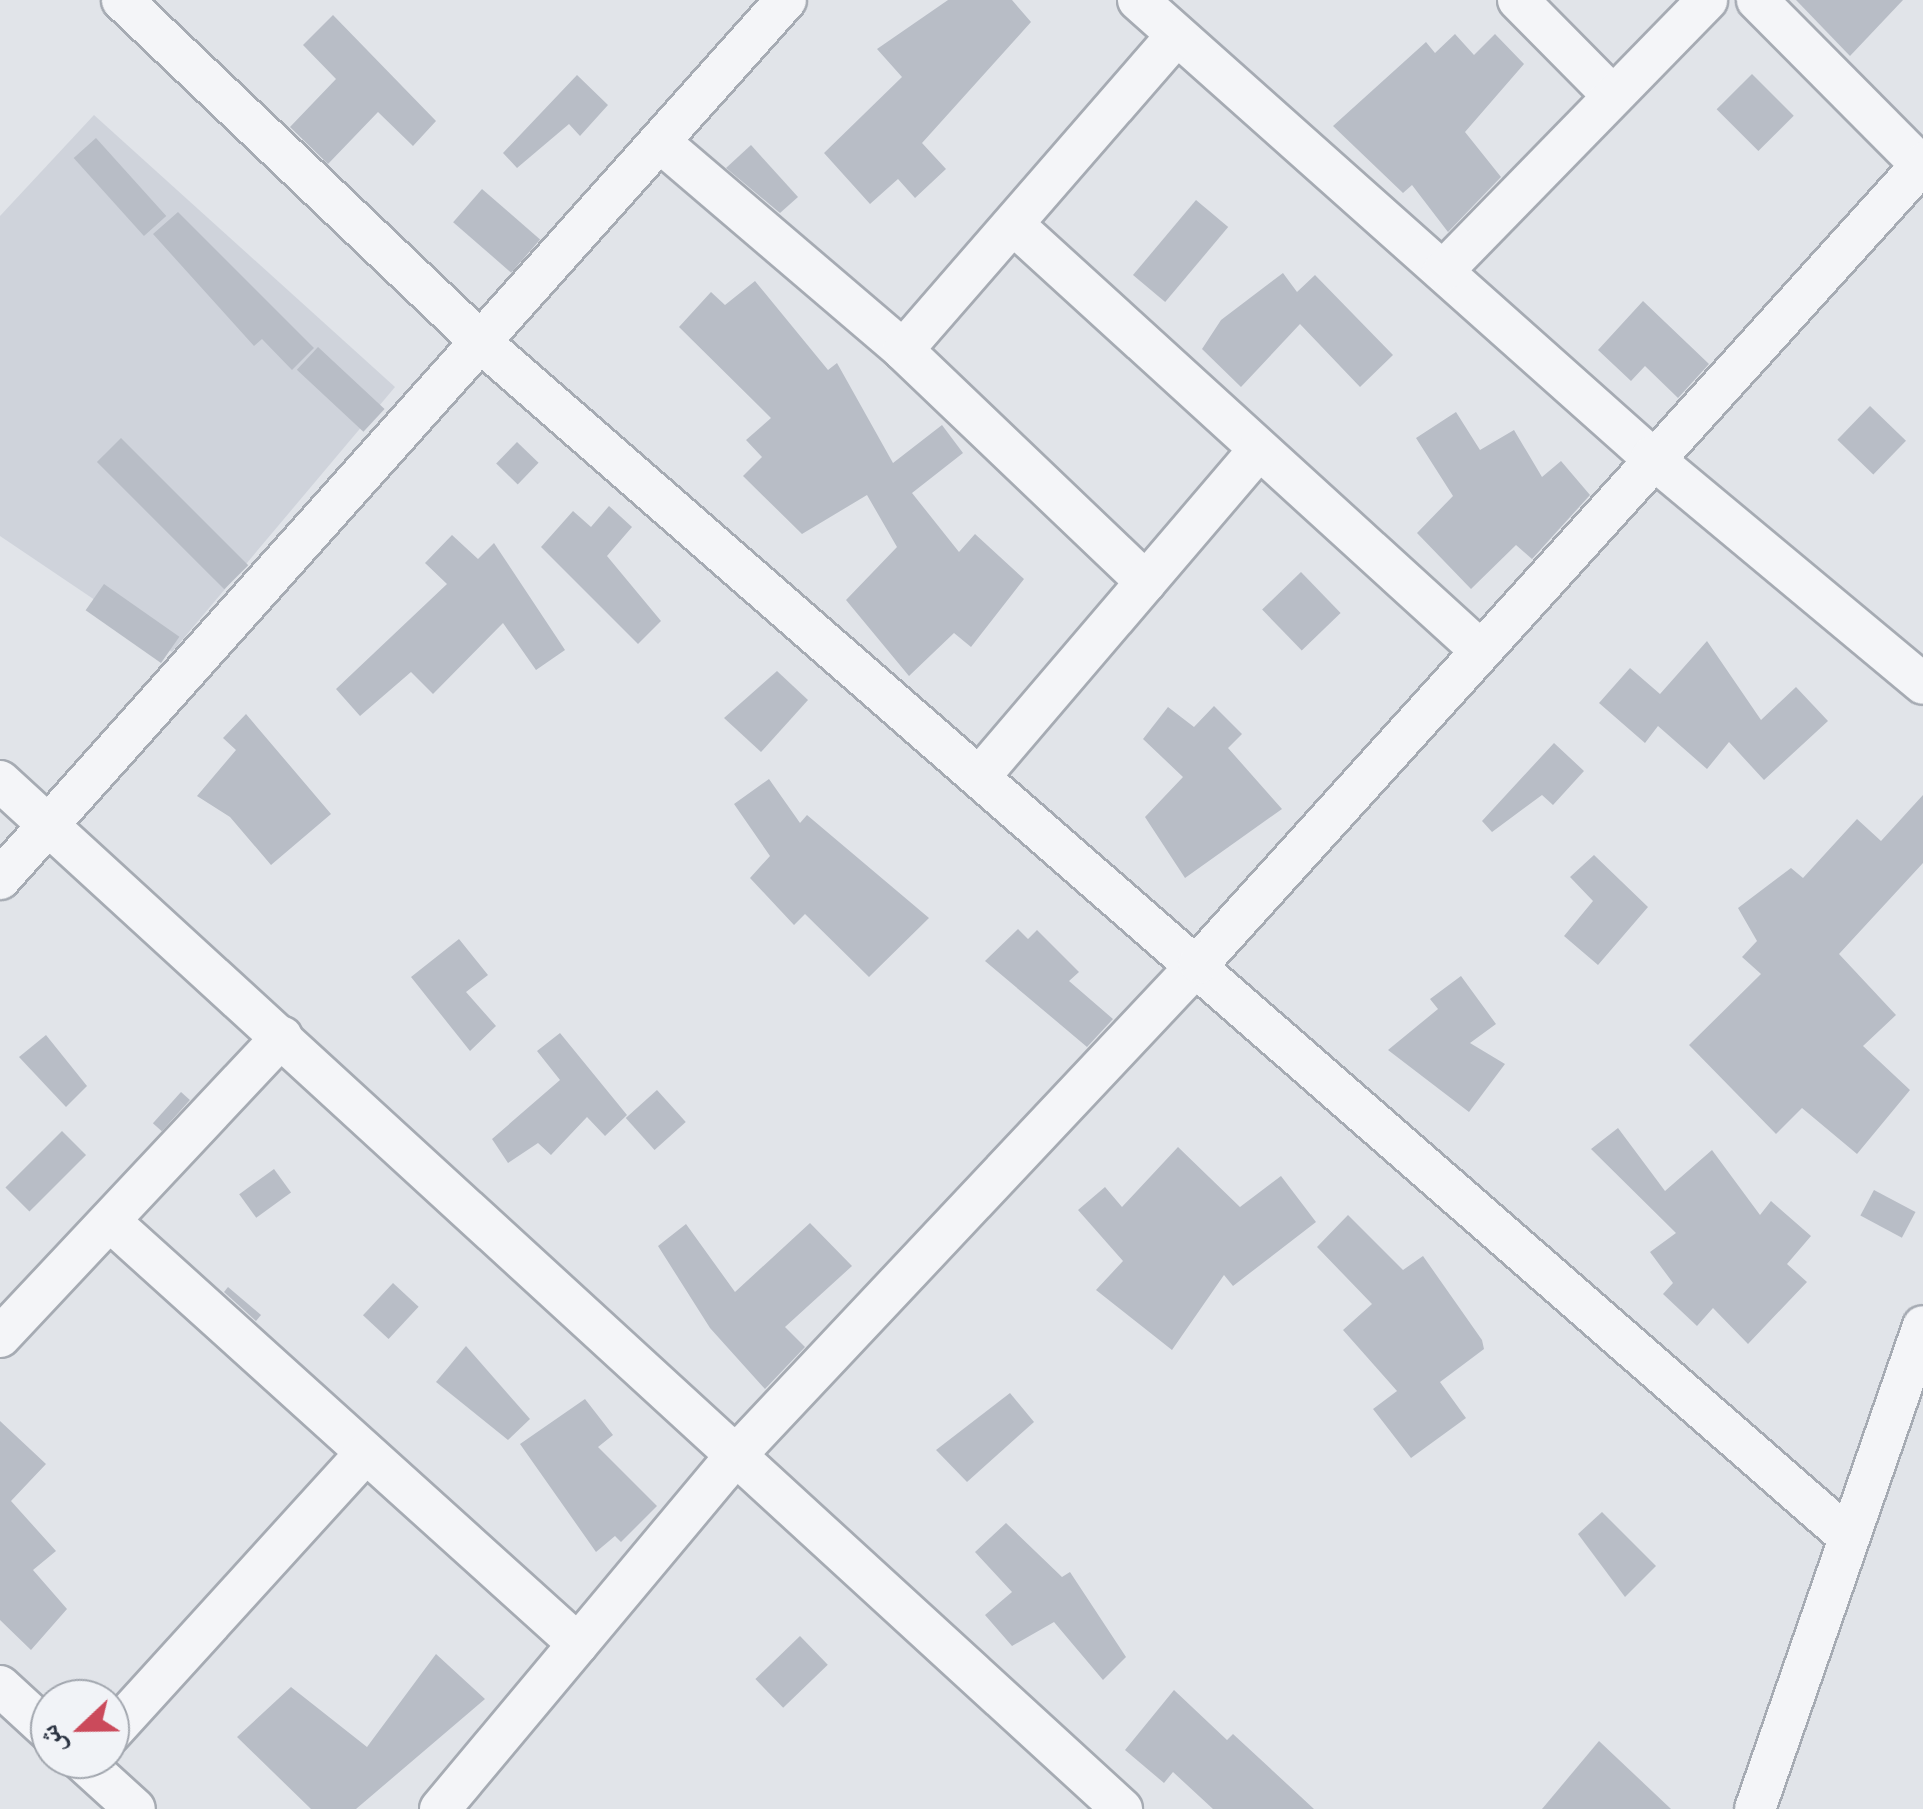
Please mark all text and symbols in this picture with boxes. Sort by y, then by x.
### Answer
north arrow [30,1679,130,1779]
text: ش [32,1719,76,1760]

